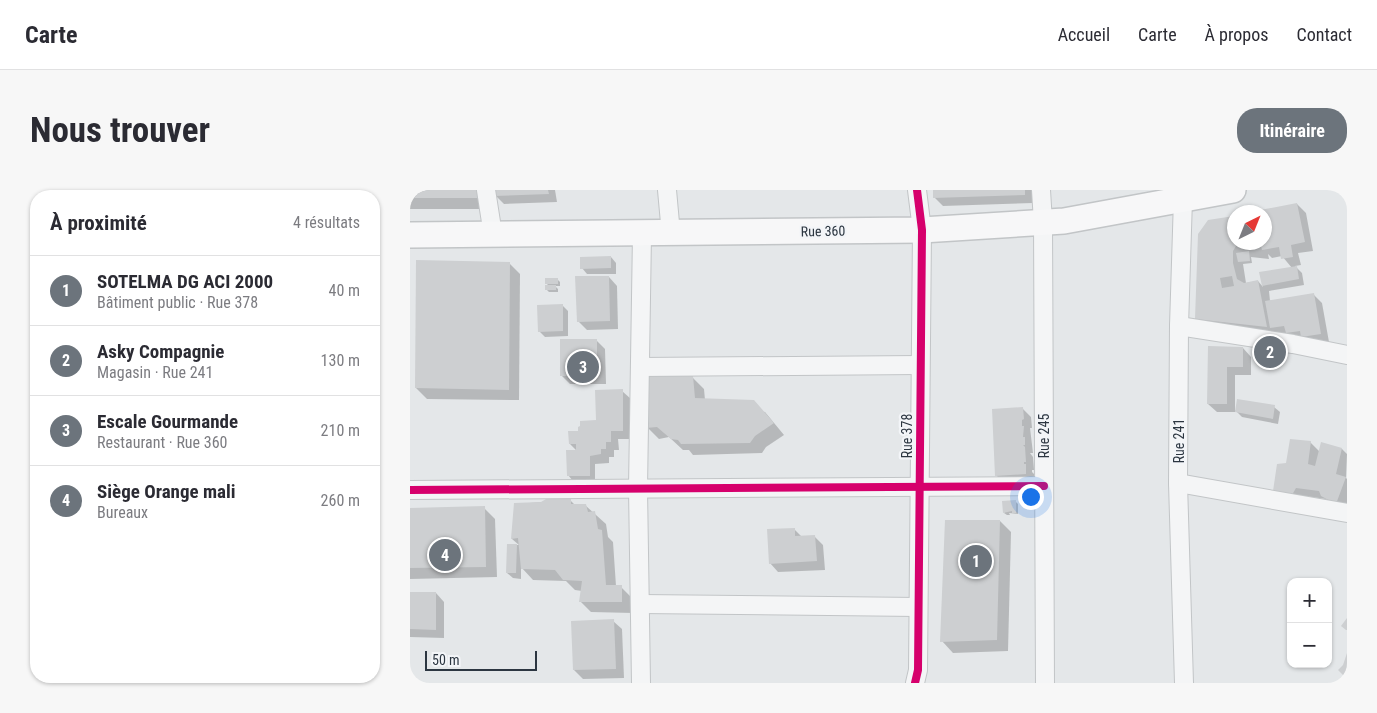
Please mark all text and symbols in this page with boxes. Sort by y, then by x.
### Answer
text: Carte [25,21,77,49]
text: Accueil [1058,24,1110,45]
text: Carte [1138,24,1177,45]
text: À propos [1205,24,1268,45]
text: Contact [1296,24,1352,45]
button: Itinéraire [1237,108,1347,153]
text: Nous trouver [30,110,210,151]
north arrow [1227,205,1272,250]
text: À proximité [50,211,147,235]
text: 4 résultats [293,213,360,232]
street label: Rue 360 [801,223,846,239]
text: SOTELMA DG ACI 2000 [97,270,273,293]
text: 1 [62,281,70,300]
text: 40 m [328,281,360,300]
text: Bâtiment public · Rue 378 [97,293,258,312]
pin: 2 [1254,333,1286,371]
text: Asky Compagnie [97,340,224,363]
pin: 3 [567,348,599,386]
text: 2 [62,351,70,370]
text: 130 m [321,351,360,370]
text: Magasin · Rue 241 [97,363,213,382]
text: Escale Gourmande [97,410,238,433]
street label: Rue 378 [899,414,915,458]
street label: Rue 245 [1036,414,1052,458]
street label: Rue 241 [1171,419,1187,463]
text: 3 [62,421,70,440]
text: 210 m [321,421,360,440]
text: Restaurant · Rue 360 [97,433,227,452]
text: Siège Orange mali [97,480,236,503]
your location [1018,484,1044,510]
text: 4 [62,491,70,510]
text: 260 m [321,491,360,510]
text: Bureaux [97,503,148,522]
pin: 4 [429,536,461,574]
pin: 1 [960,542,992,580]
map controls [1287,578,1332,668]
button: + [1287,578,1332,623]
button: − [1287,623,1332,668]
scale bar [425,648,538,671]
text: 50 m [432,652,460,668]

